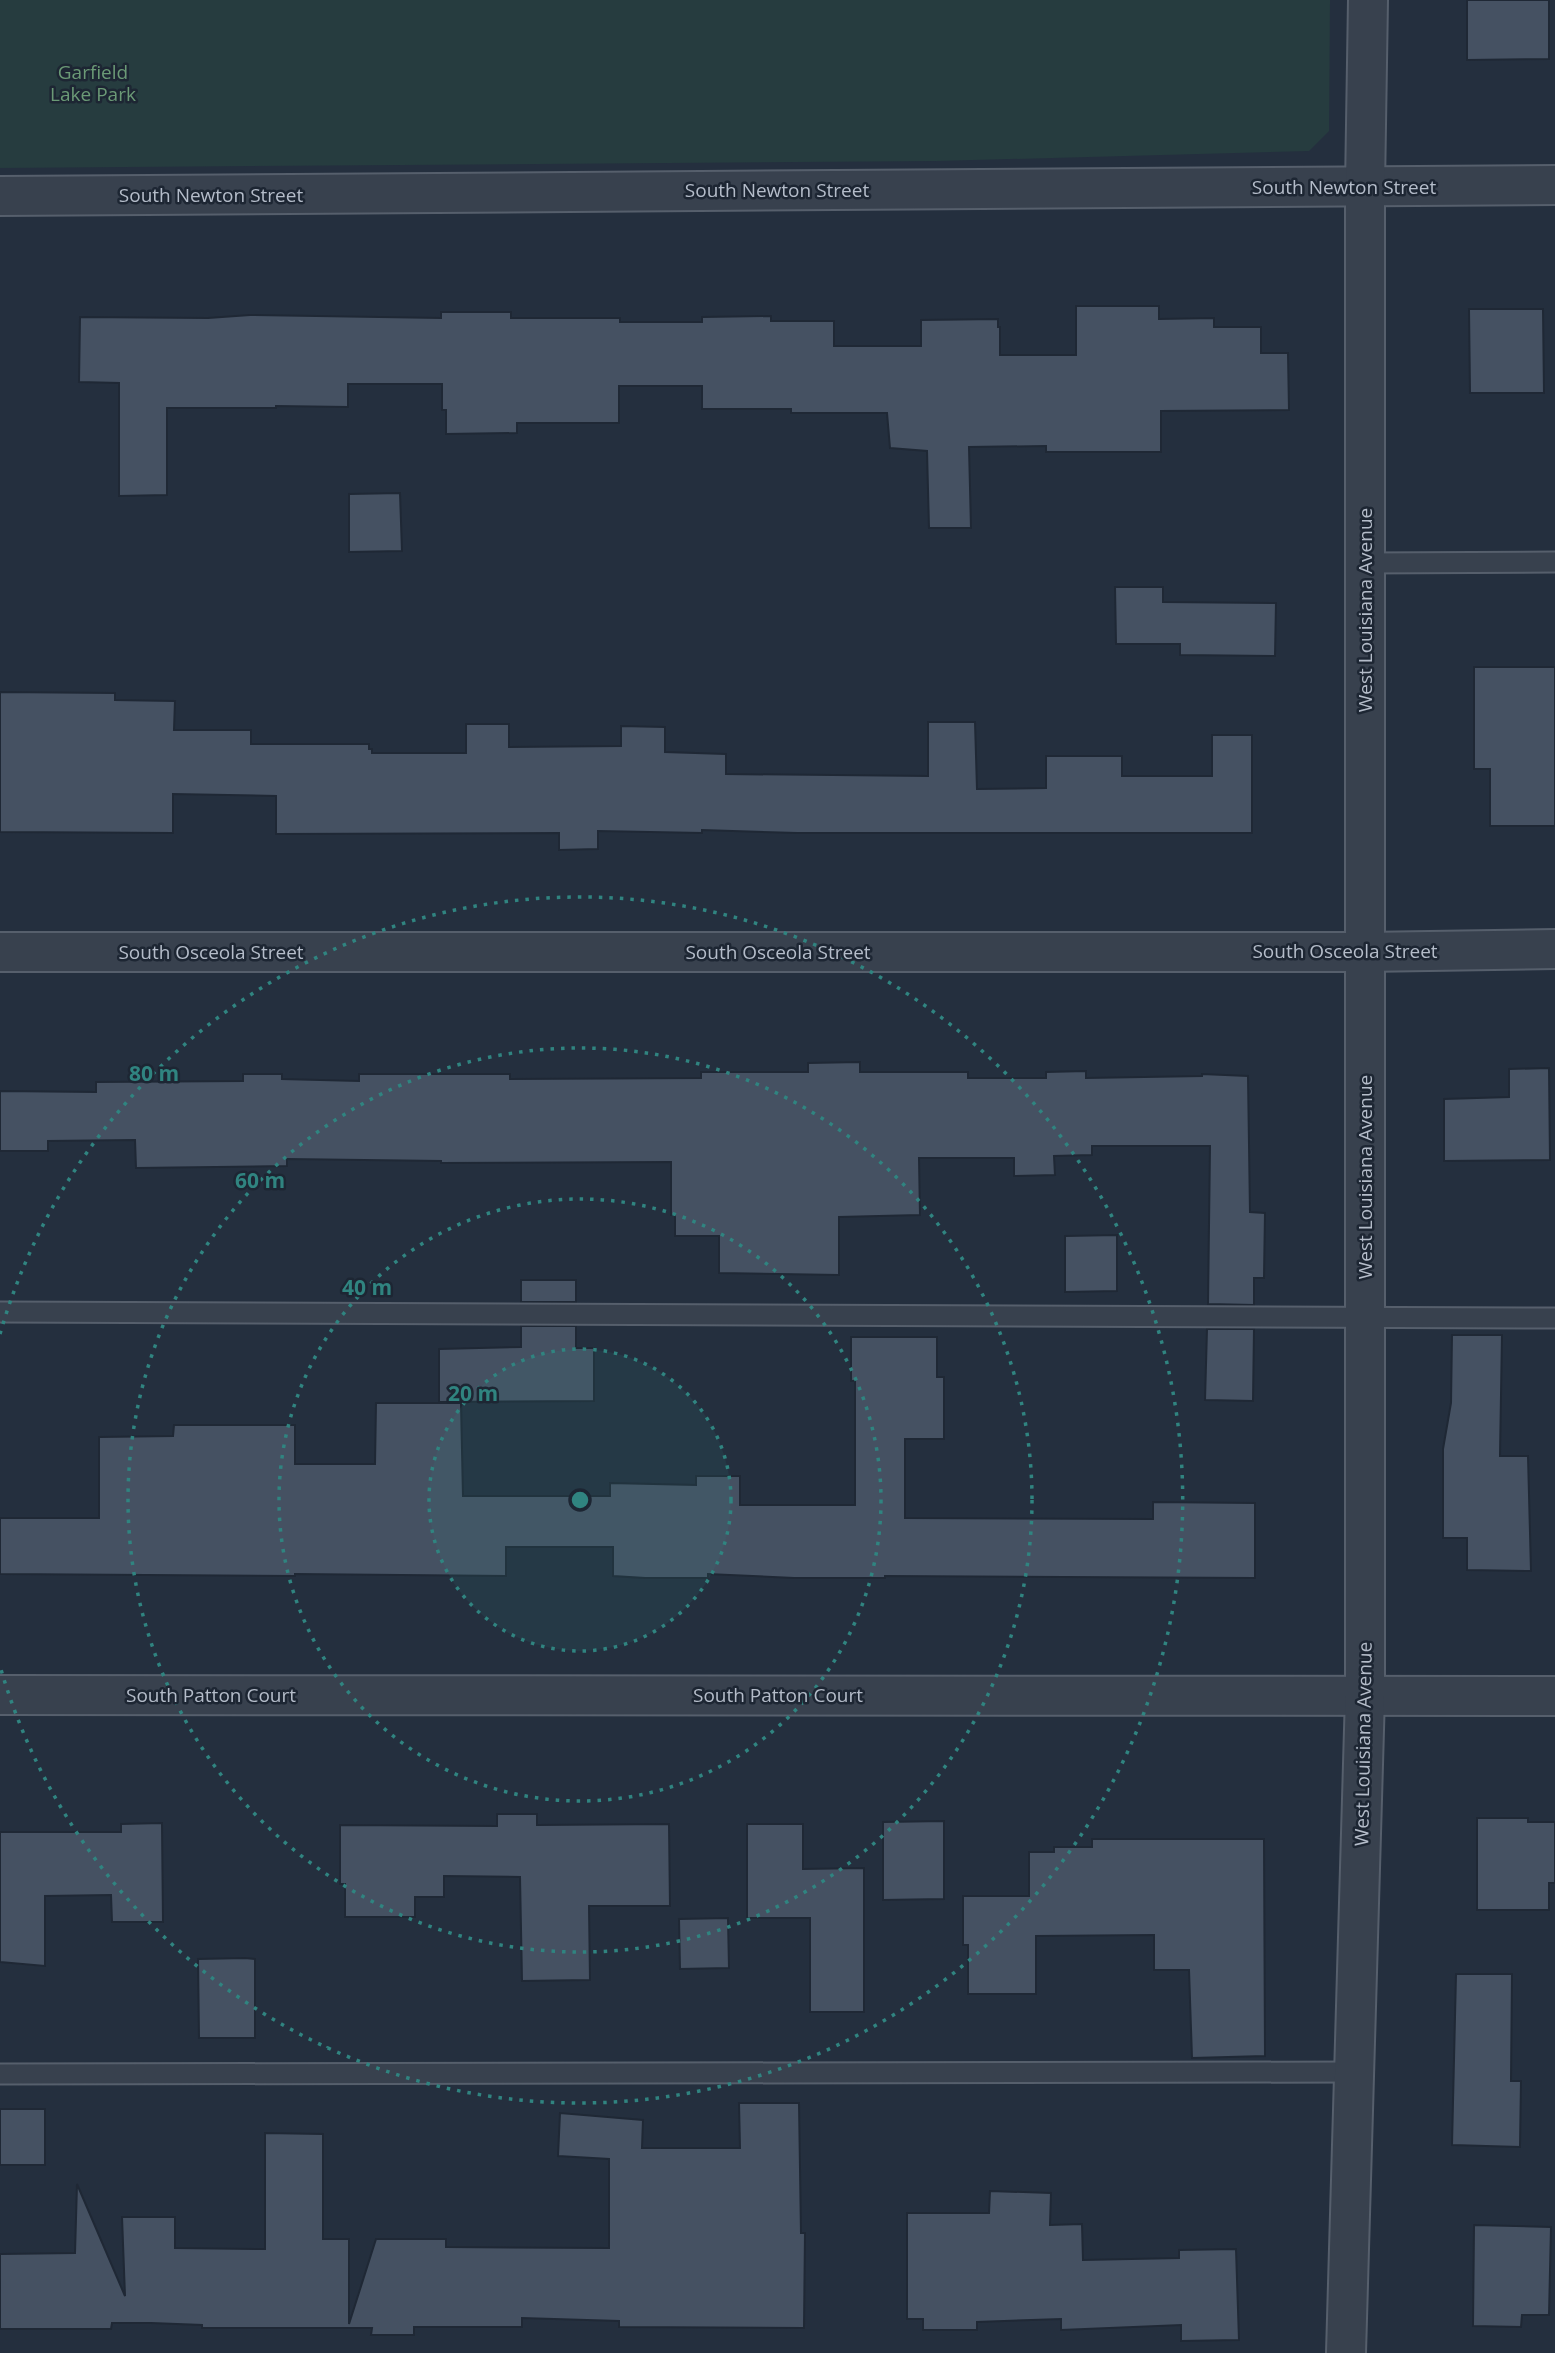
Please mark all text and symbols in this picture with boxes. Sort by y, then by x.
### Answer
park label: Garfield Lake Park [50,59,136,107]
street label: South Newton Street [1252,174,1436,200]
street label: South Newton Street [685,177,869,203]
street label: South Newton Street [119,182,303,208]
street label: West Louisiana Avenue [1352,508,1378,712]
street label: South Osceola Street [1252,938,1438,964]
street label: South Osceola Street [118,939,304,965]
street label: South Osceola Street [685,939,871,965]
text: 80 m [129,1059,179,1087]
street label: West Louisiana Avenue [1352,1075,1378,1279]
text: 60 m [235,1166,285,1194]
text: 40 m [342,1273,392,1301]
text: 20 m [448,1379,498,1407]
centre of rings [568,1488,592,1512]
street label: West Louisiana Avenue [1348,1642,1378,1846]
street label: South Patton Court [126,1682,296,1708]
street label: South Patton Court [693,1682,863,1708]

